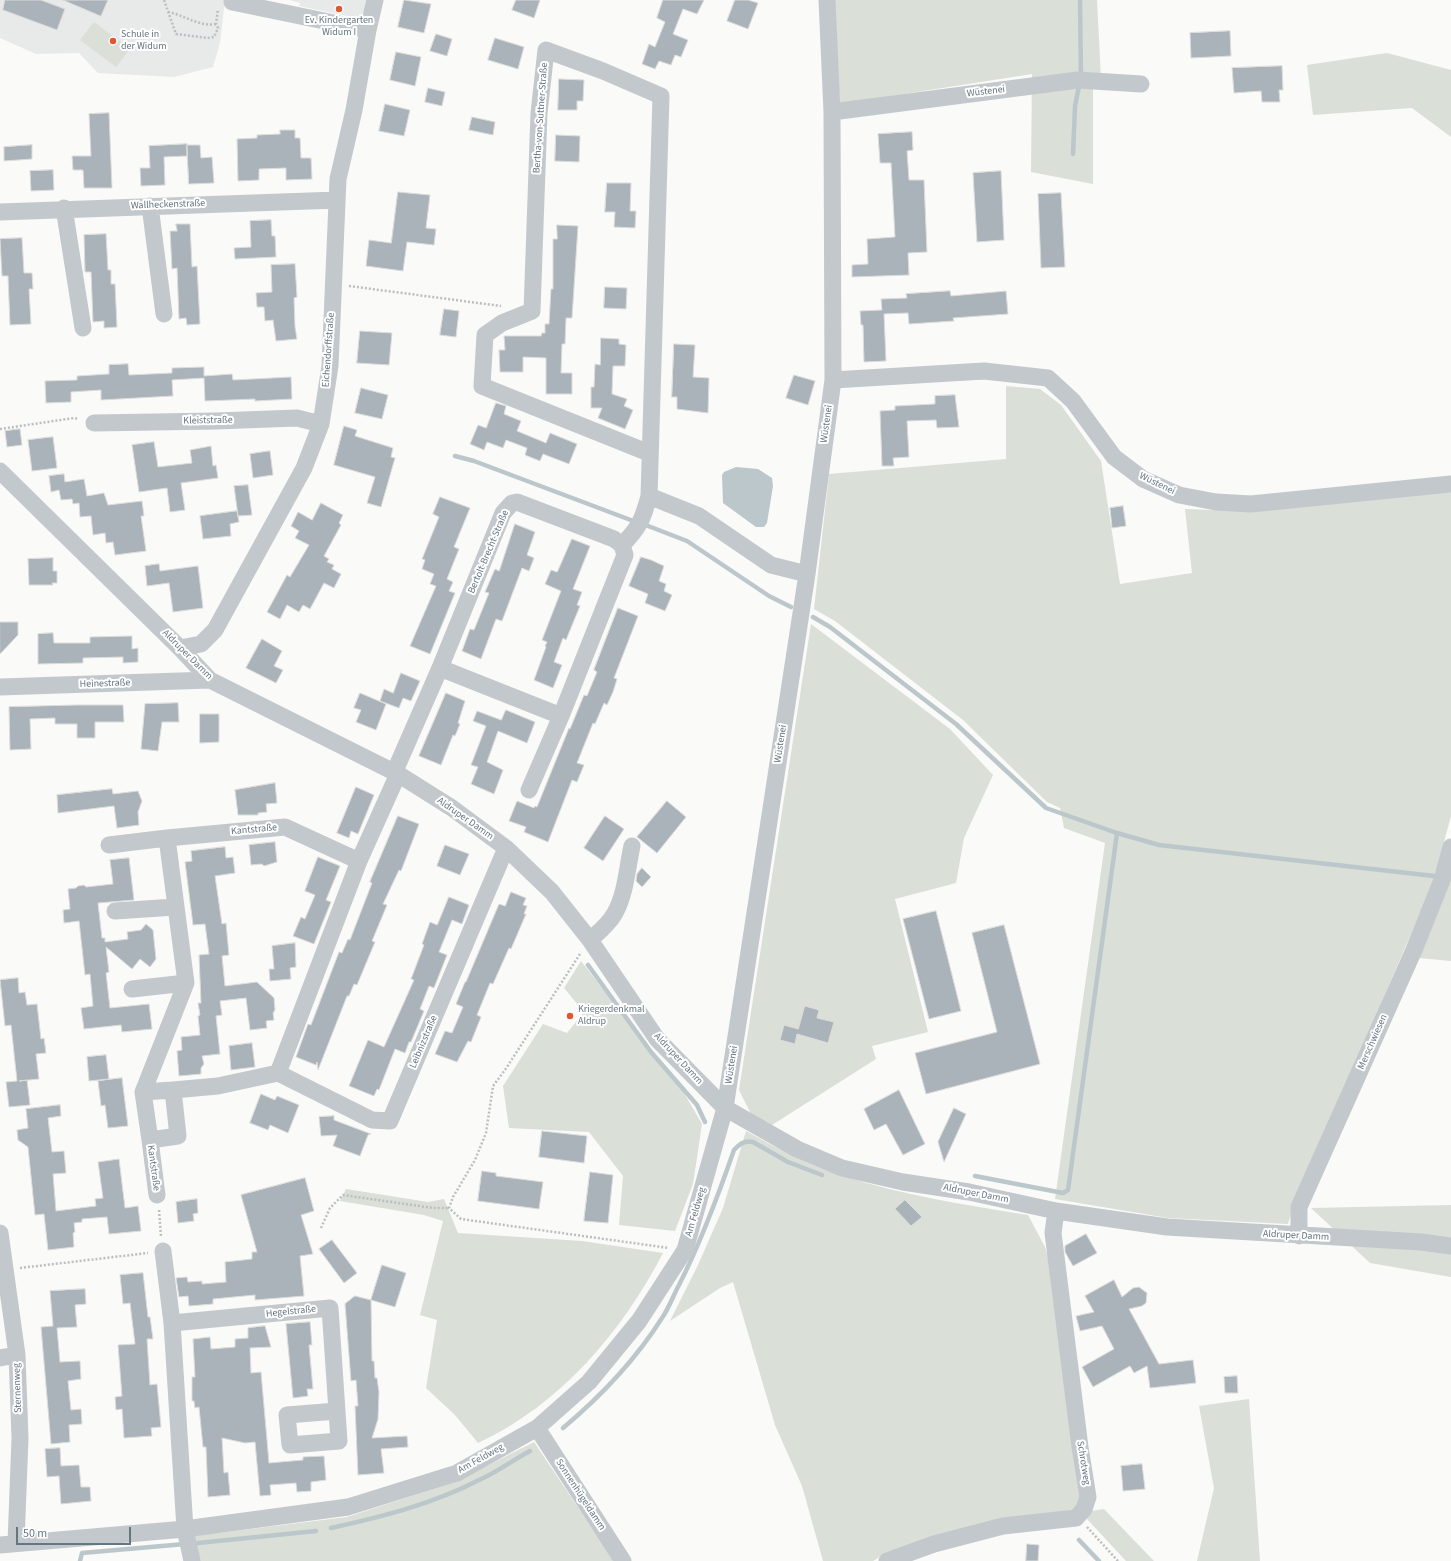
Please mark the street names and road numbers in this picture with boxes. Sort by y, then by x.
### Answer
street label: Bertha-von-Suttner-Straße [531,62,551,174]
street label: Wüstenei [966,84,1006,100]
street label: Wallheckenstraße [131,198,205,212]
street label: Eichendorffstraße [320,312,338,388]
street label: Wüstenei [818,404,836,444]
street label: Kleiststraße [183,415,233,427]
street label: Wüstenei [1137,470,1177,498]
street label: Bertolt-Brecht-Straße [466,508,512,596]
street label: Aldruper Damm [159,627,215,683]
street label: Heinestraße [79,677,131,691]
street label: Wüstenei [772,724,790,764]
street label: Aldruper Damm [434,795,496,843]
street label: Kantstraße [231,822,277,838]
street label: Merschwiesen [1356,1013,1390,1071]
street label: Leibnizstraße [407,1014,441,1070]
street label: Aldruper Damm [651,1031,705,1087]
street label: Wüstenei [723,1045,741,1085]
street label: Kantstraße [144,1144,162,1192]
street label: Aldruper Damm [942,1182,1010,1206]
street label: Am Feldweg [683,1186,709,1238]
street label: Aldruper Damm [1263,1228,1329,1244]
street label: Hegelstraße [265,1303,317,1321]
street label: Sternenweg [11,1363,25,1413]
street label: Schrotweg [1074,1440,1092,1486]
street label: Am Feldweg [456,1441,506,1477]
street label: Sonnenhügeldamm [552,1457,608,1533]

